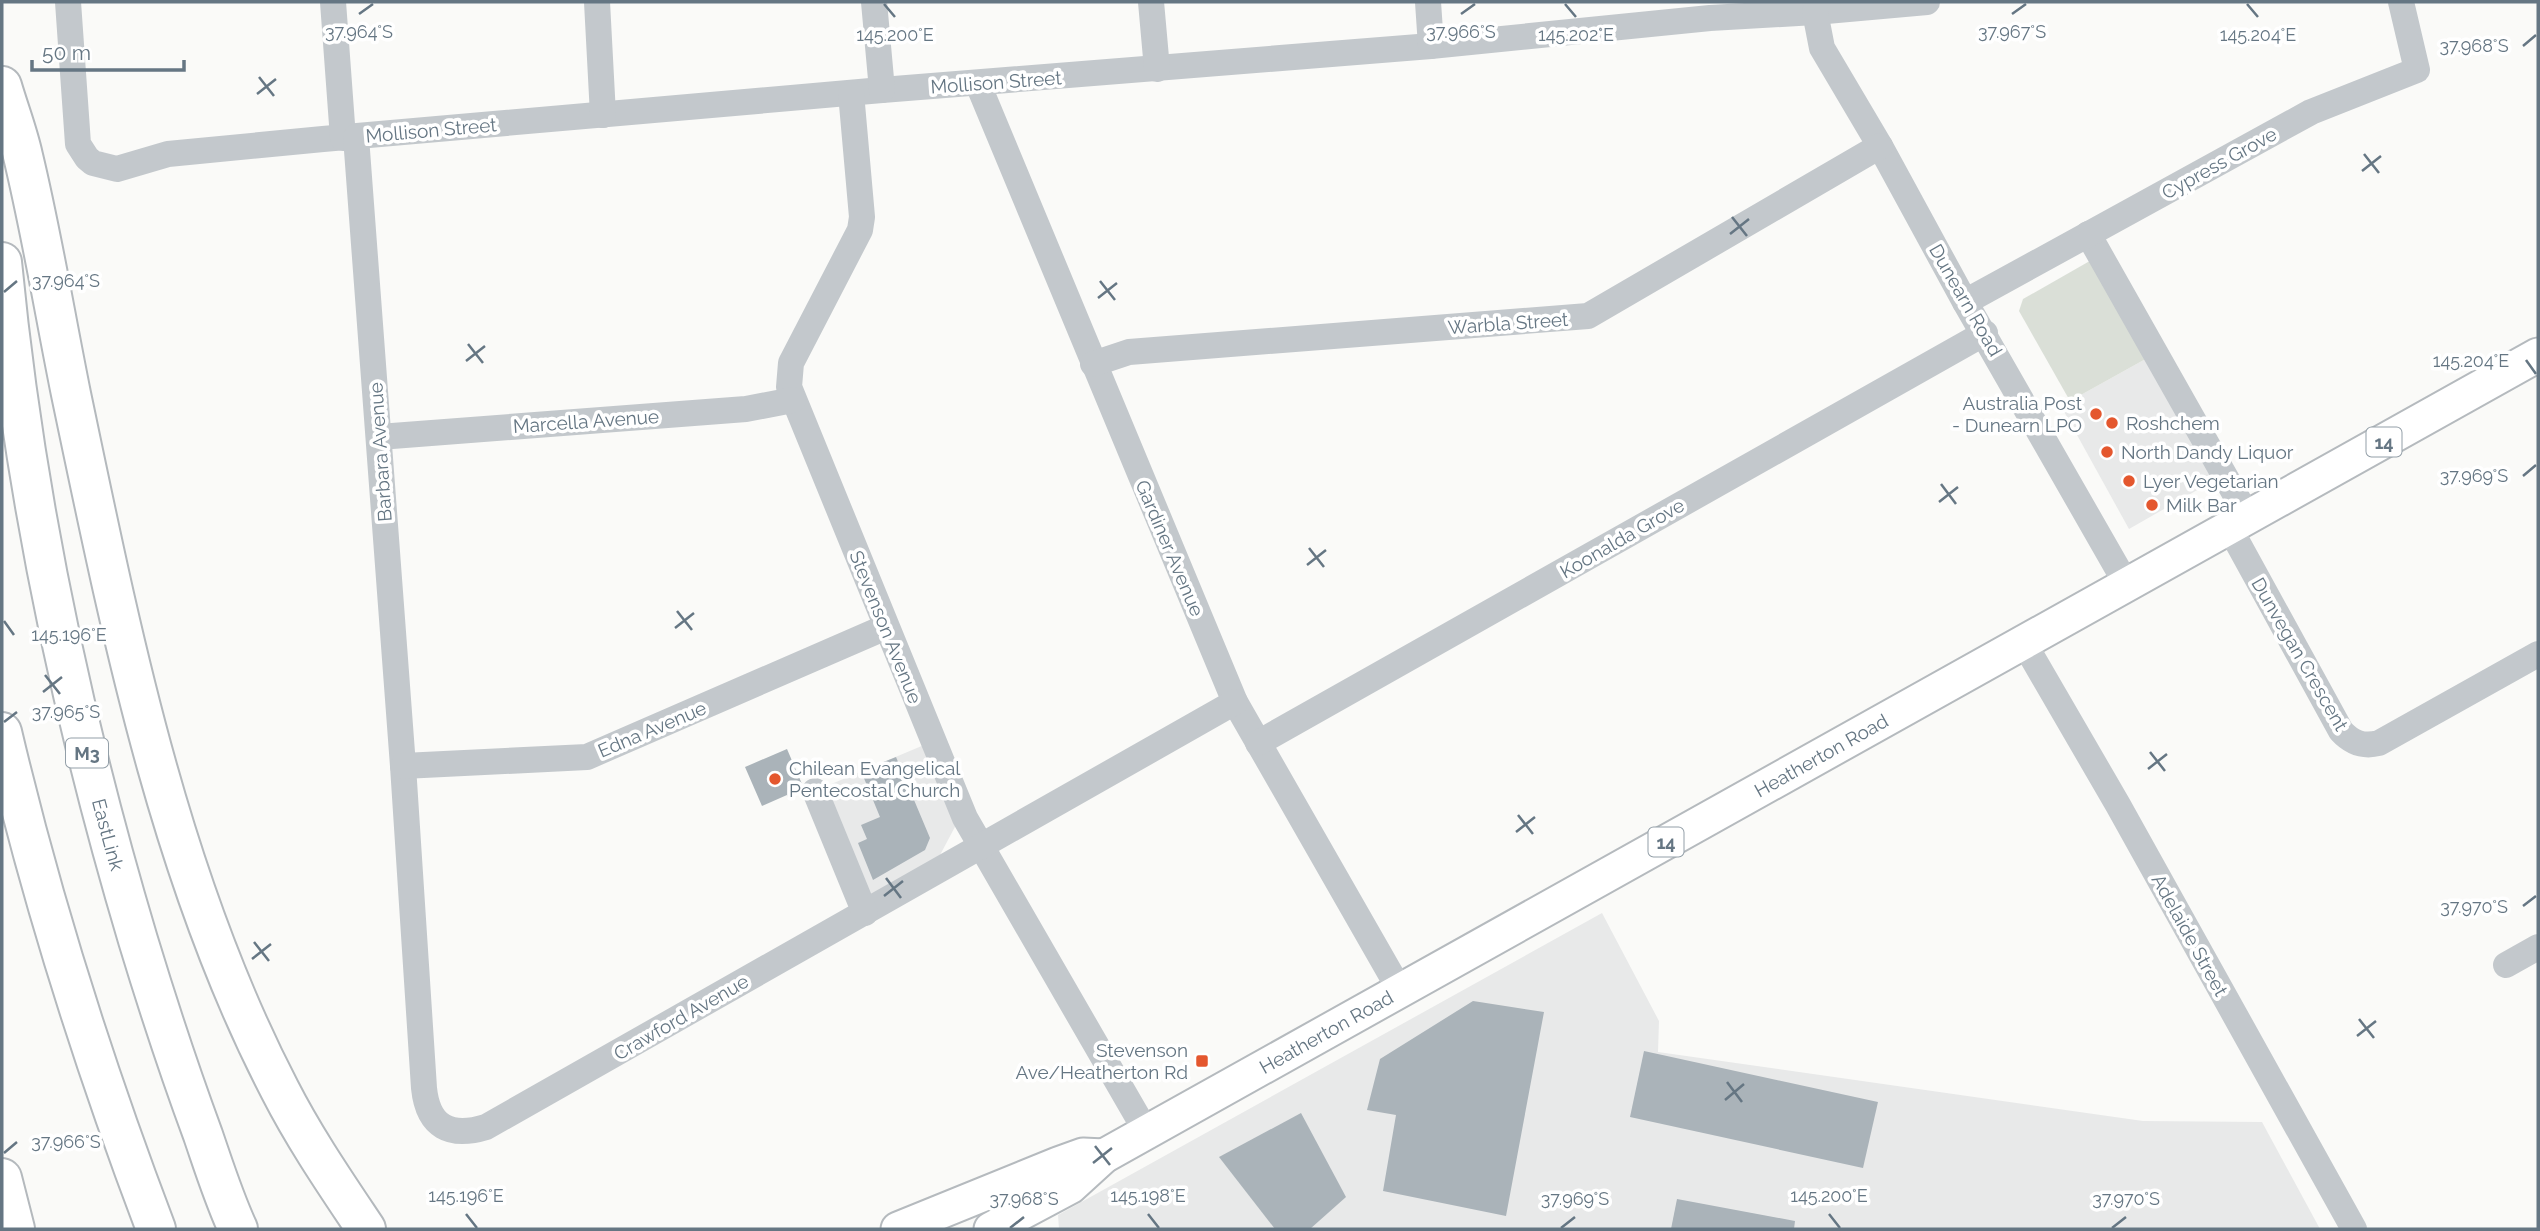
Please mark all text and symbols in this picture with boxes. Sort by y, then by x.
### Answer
text: 37.964°S [325,21,393,42]
text: 37.966°S [1426,21,1496,42]
text: 37.967°S [1978,21,2046,42]
text: 145.200°E [856,24,934,45]
text: 145.202°E [1538,24,1614,45]
text: 145.204°E [2220,24,2296,45]
scale bar [32,28,184,72]
text: 37.968°S [2439,35,2509,56]
text: 50 m [42,40,91,65]
street label: Mollison Street [930,66,1063,98]
street label: Mollison Street [365,113,498,147]
street label: Cypress Grove [2158,122,2280,204]
street label: Dunearn Road [1925,240,2007,360]
text: 37.964°S [32,270,100,291]
street label: Warbla Street [1447,308,1570,338]
text: 145.204°E [2433,350,2509,371]
street label: Barbara Avenue [364,382,396,522]
place label: Australia Post - Dunearn LPO [1952,392,2083,436]
street label: Marcella Avenue [512,405,660,437]
marker: Australia Post - Dunearn LPO [2088,406,2104,422]
place label: Roshchem [2126,412,2220,434]
marker: Roshchem [2104,415,2120,431]
road number: 14 [2366,428,2402,457]
place label: North Dandy Liquor [2121,441,2294,463]
marker: North Dandy Liquor [2099,444,2115,460]
text: 37.969°S [2440,465,2508,486]
place label: Lyer Vegetarian [2143,470,2279,492]
marker: Lyer Vegetarian [2121,473,2137,489]
street label: Gardiner Avenue [1131,477,1209,619]
street label: Koonalda Grove [1556,494,1688,582]
place label: Milk Bar [2166,494,2237,516]
marker: Milk Bar [2144,497,2160,513]
street label: Stevenson Avenue [845,547,927,707]
street label: Dunvegan Crescent [2247,573,2353,735]
text: 145.196°E [31,624,107,645]
street label: Edna Avenue [595,696,709,762]
text: 37.965°S [32,701,100,722]
street label: Heatherton Road [1751,709,1892,801]
road number: M3 [66,738,108,768]
place label: Chilean Evangelical Pentecostal Church [789,757,961,801]
marker: Chilean Evangelical Pentecostal Church [767,771,783,787]
street label: EastLink [88,796,128,873]
road number: 14 [1648,828,1684,856]
street label: Adelaide Street [2147,870,2233,1000]
text: 37.970°S [2440,896,2508,917]
street label: Crawford Avenue [610,970,752,1064]
street label: Heatherton Road [1256,986,1397,1078]
place label: Stevenson Ave/Heatherton Rd [1015,1039,1188,1083]
marker: Stevenson Ave/Heatherton Rd [1194,1053,1210,1069]
text: 37.966°S [31,1131,101,1152]
text: 145.196°E [428,1185,504,1206]
text: 145.198°E [1110,1185,1186,1206]
text: 145.200°E [1790,1185,1868,1206]
text: 37.968°S [989,1188,1059,1209]
text: 37.969°S [1541,1188,1609,1209]
text: 37.970°S [2092,1188,2160,1209]

